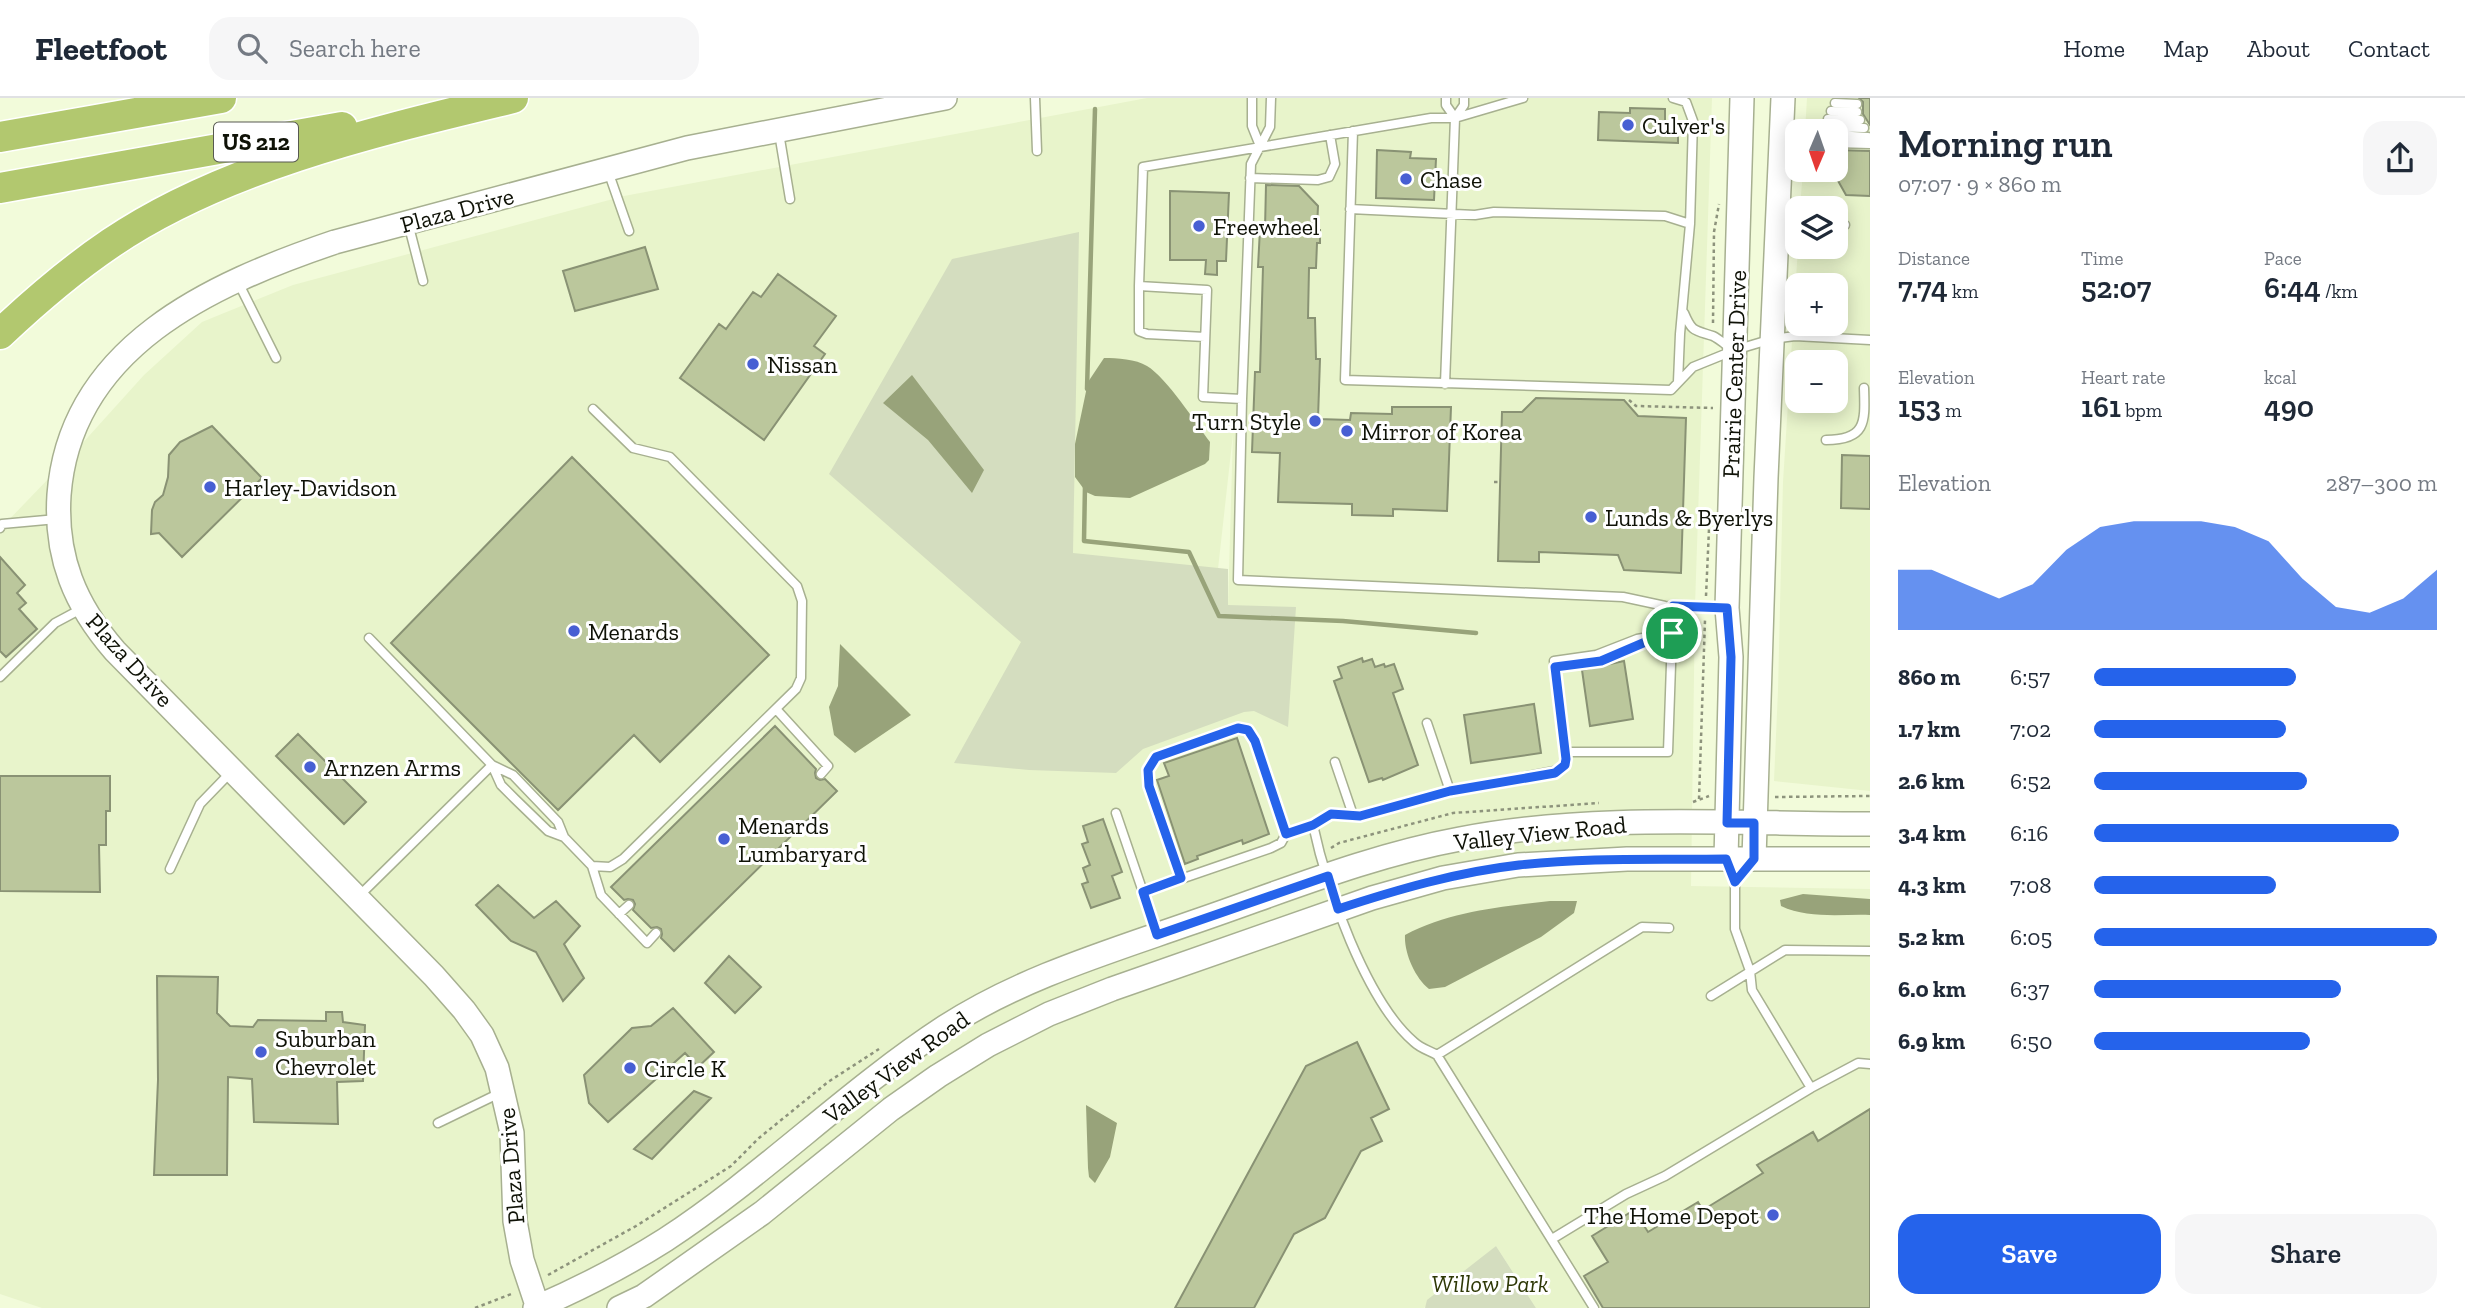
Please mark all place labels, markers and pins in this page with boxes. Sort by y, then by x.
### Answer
place label: Culver's [1642,111,1725,140]
marker: Culver's [1620,117,1636,133]
place label: Chase [1420,165,1482,194]
marker: Chase [1398,171,1414,187]
place label: Freewheel [1213,212,1319,241]
marker: Freewheel [1191,218,1207,234]
place label: Nissan [767,350,838,379]
marker: Nissan [745,356,761,372]
place label: Turn Style [1192,407,1301,436]
marker: Turn Style [1307,413,1323,429]
place label: Mirror of Korea [1361,417,1523,446]
marker: Mirror of Korea [1339,423,1355,439]
place label: Harley-Davidson [224,473,397,502]
marker: Harley-Davidson [202,479,218,495]
place label: Lunds & Byerlys [1605,503,1773,532]
marker: Lunds & Byerlys [1583,509,1599,525]
pin [1642,603,1702,663]
place label: Menards [588,617,679,646]
marker: Menards [566,623,582,639]
place label: Arnzen Arms [324,753,461,782]
marker: Arnzen Arms [302,759,318,775]
place label: Menards Lumbaryard [738,811,867,868]
marker: Menards Lumbaryard [716,831,732,847]
place label: Suburban Chevrolet [275,1024,376,1081]
marker: Suburban Chevrolet [253,1044,269,1060]
place label: Circle K [644,1054,727,1083]
marker: Circle K [622,1060,638,1076]
place label: The Home Depot [1584,1201,1759,1230]
marker: The Home Depot [1765,1207,1781,1223]

